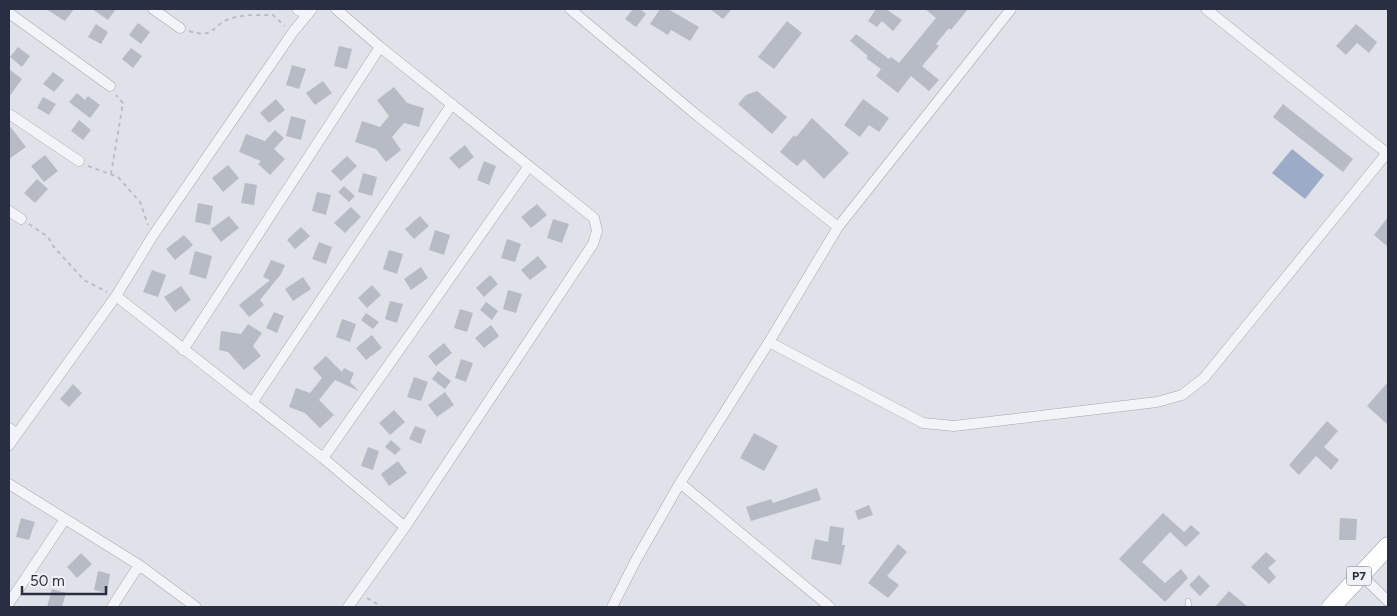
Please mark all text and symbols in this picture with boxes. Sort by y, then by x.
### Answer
scale bar [22,564,106,596]
road number: P7 [1346,566,1372,586]
text: 50 m [30,572,65,590]

